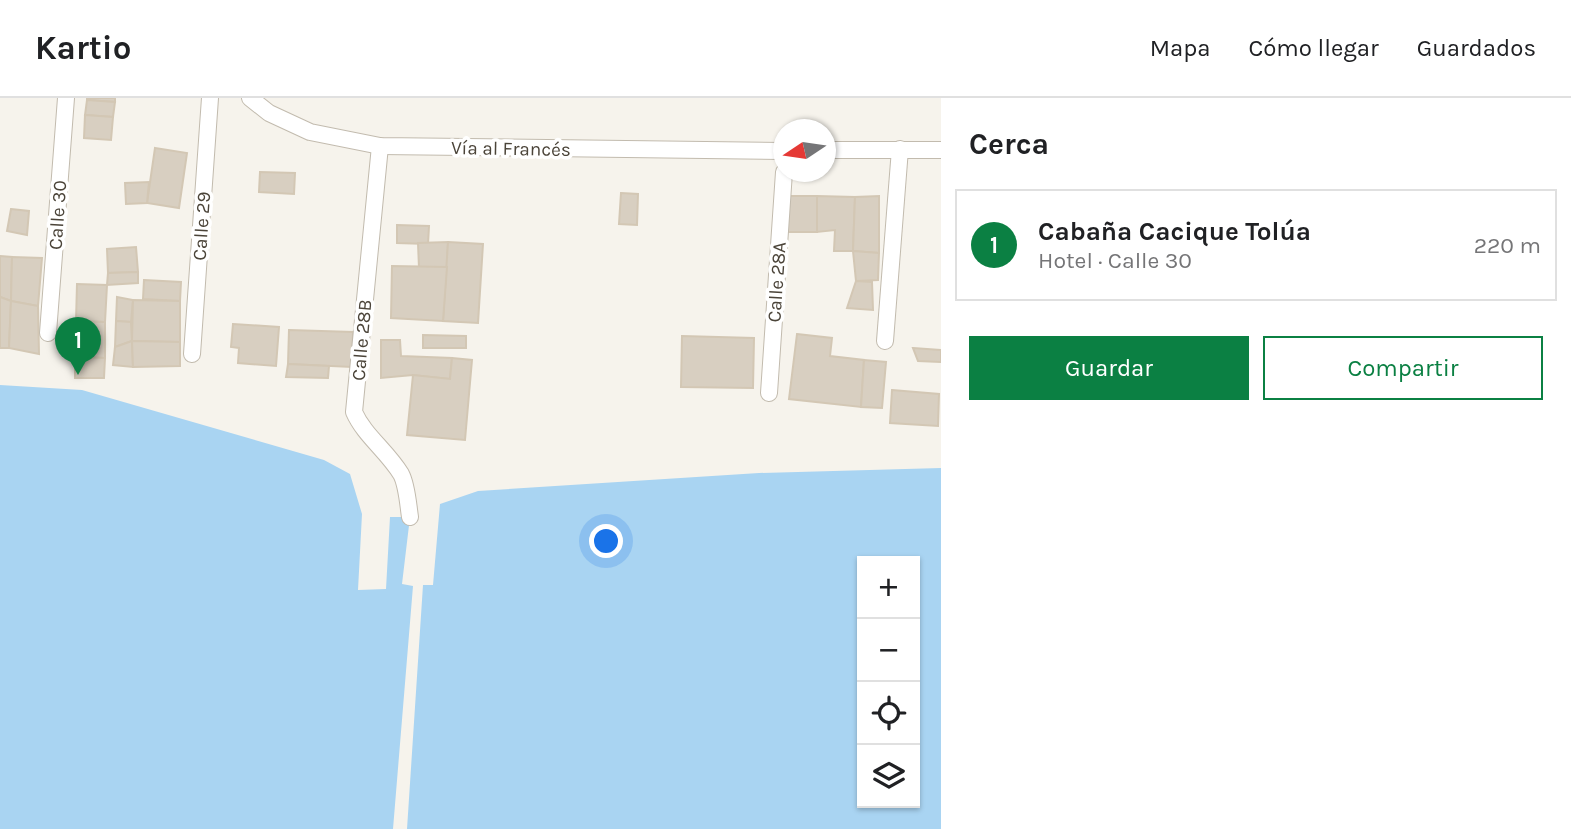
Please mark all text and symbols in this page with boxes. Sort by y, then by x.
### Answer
text: Kartio [35,29,131,67]
text: Mapa [1150,34,1210,62]
text: Cómo llegar [1248,34,1379,62]
text: Guardados [1417,34,1536,62]
north arrow [773,119,836,182]
text: Cerca [969,126,1049,162]
street label: Vía al Francés [451,137,571,161]
street label: Calle 30 [45,180,71,251]
street label: Calle 29 [189,191,215,261]
text: Cabaña Cacique Tolúa [1038,216,1311,247]
text: 1 [990,232,998,259]
text: 220 m [1474,232,1541,259]
street label: Calle 28A [763,241,791,323]
text: Hotel · Calle 30 [1038,247,1192,274]
street label: Calle 28B [347,299,377,382]
pin: 1 [55,317,101,375]
button: Guardar [969,336,1249,400]
button: Compartir [1263,336,1543,400]
your location [589,524,623,558]
map controls [857,556,920,808]
button: + [857,556,920,619]
button: − [857,619,920,682]
button: locate [857,682,920,745]
button: layers [857,745,920,808]

